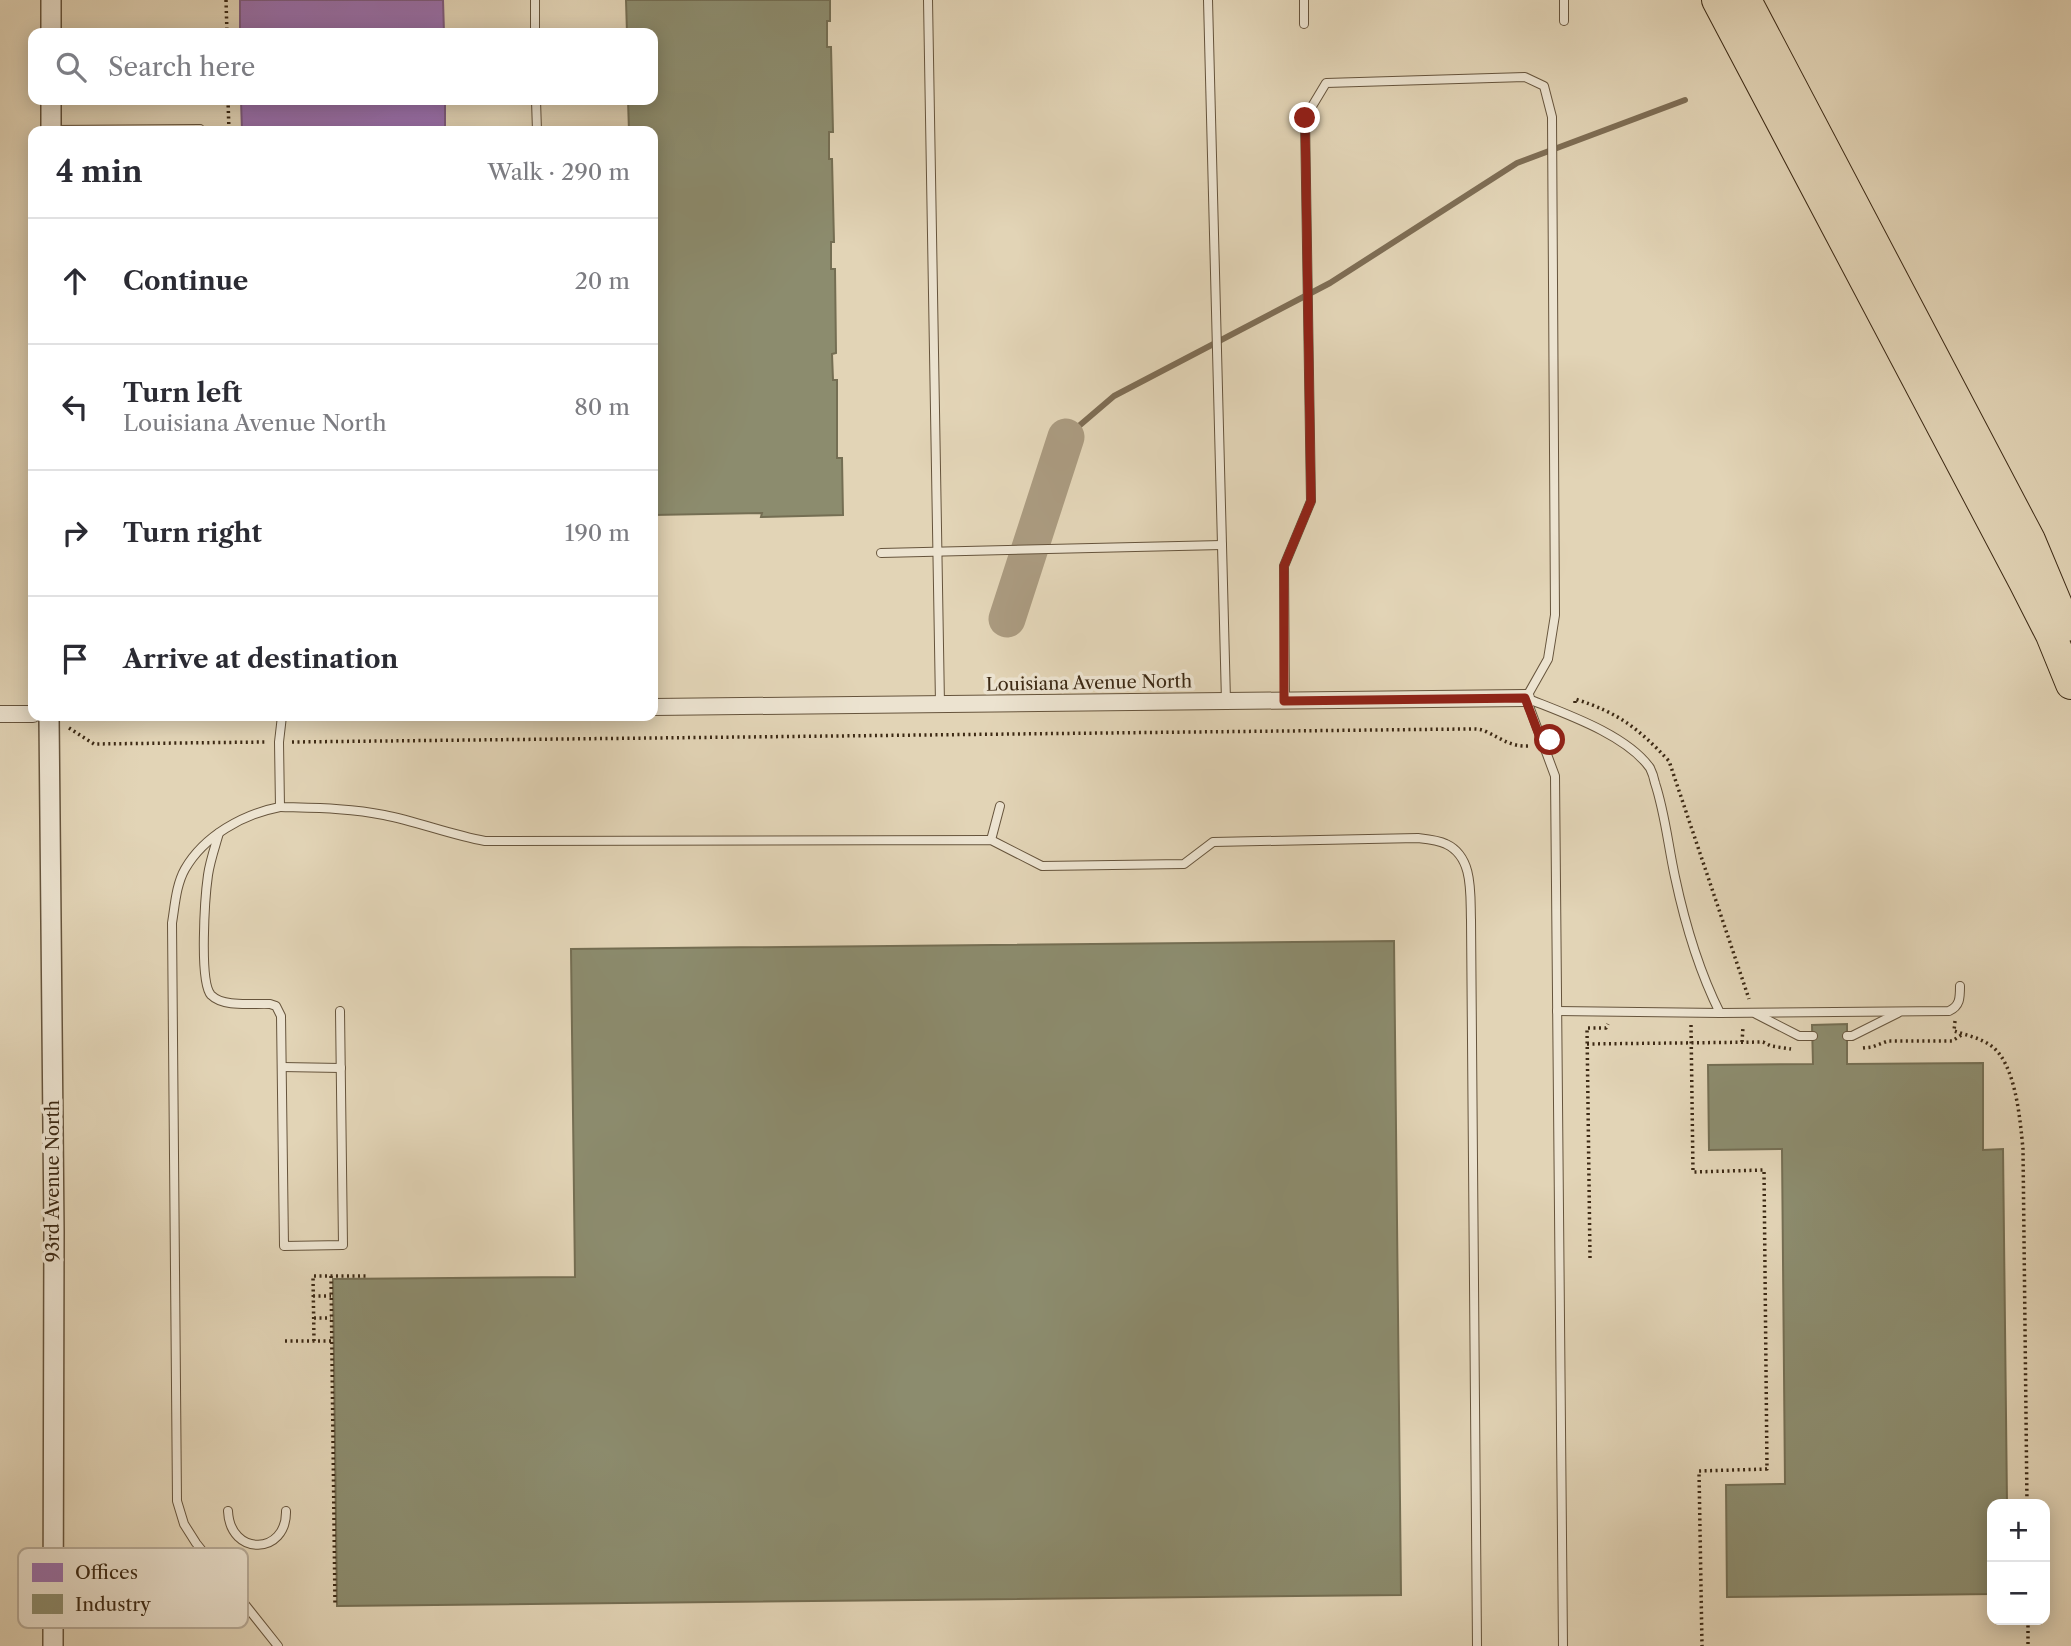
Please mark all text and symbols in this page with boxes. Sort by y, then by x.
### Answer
search box [28,28,658,105]
icon: search [52,48,90,86]
text: Search here [108,51,255,83]
route end [1289,102,1320,133]
text: 4 min [56,153,142,190]
text: Walk · 290 m [488,158,630,186]
icon: ahead [56,262,94,300]
text: Continue [123,265,248,297]
text: 20 m [575,267,630,295]
text: Turn left [123,377,242,409]
icon: left [56,388,94,426]
text: 80 m [574,393,630,421]
text: Louisiana Avenue North [123,409,387,437]
icon: right [56,514,94,552]
text: Turn right [123,517,262,549]
text: 190 m [565,519,630,547]
icon: arrive [56,640,94,678]
text: Arrive at destination [123,643,398,675]
street label: Louisiana Avenue North [986,670,1192,696]
route start [1534,724,1565,755]
street label: 93rd Avenue North [42,1100,64,1262]
map controls [1987,1499,2050,1625]
button: + [1987,1499,2050,1562]
legend [18,1548,248,1628]
text: Offices [75,1561,138,1584]
button: − [1987,1562,2050,1625]
text: Industry [75,1593,151,1616]

